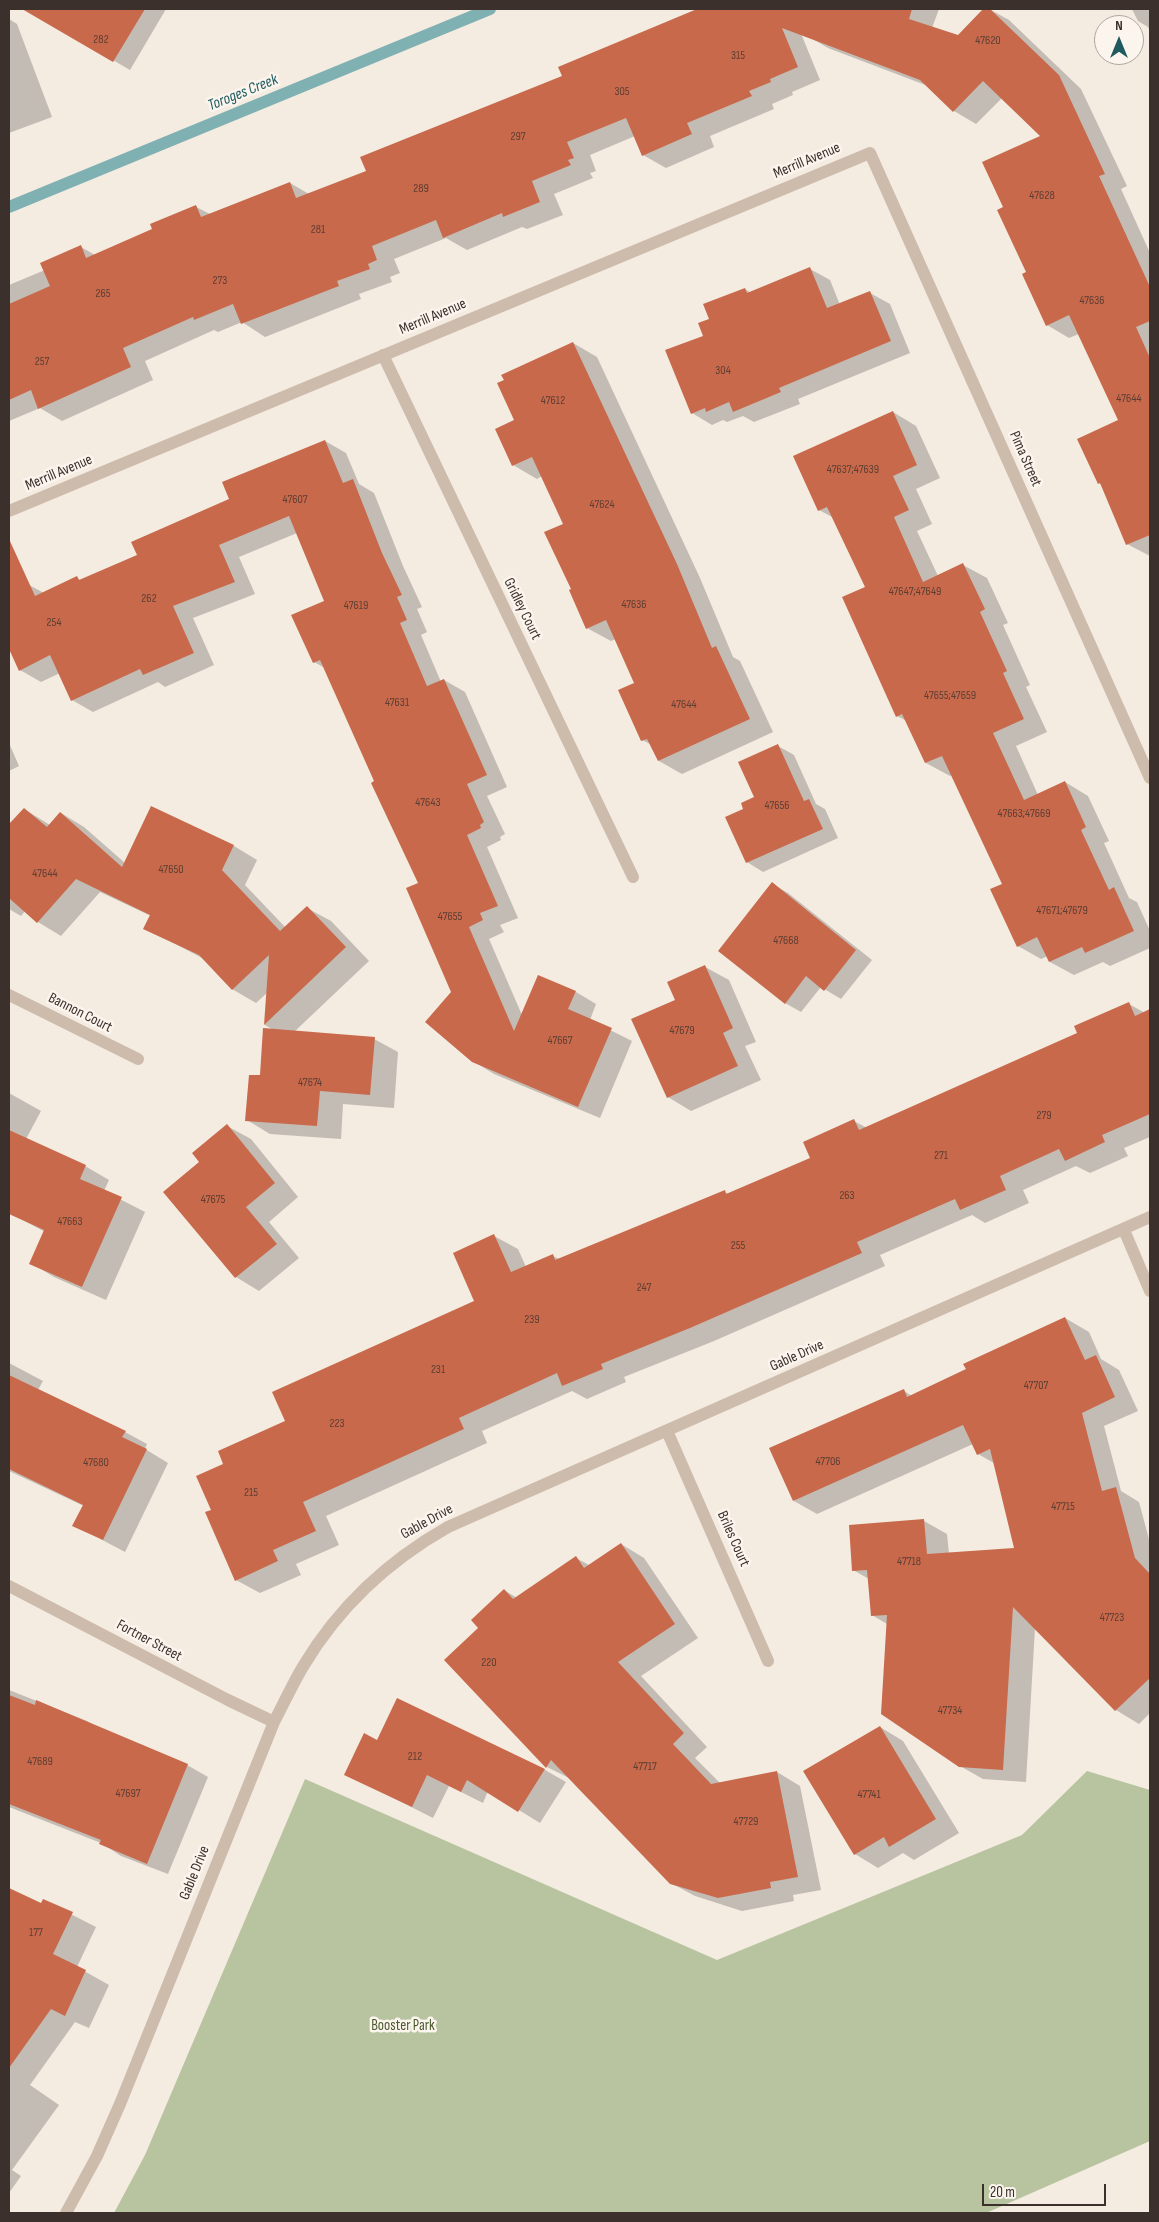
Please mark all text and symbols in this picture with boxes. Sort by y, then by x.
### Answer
north arrow [1094,15,1144,65]
text: N [1115,17,1123,34]
house number: 282 [93,33,109,47]
house number: 47620 [975,34,1001,48]
house number: 315 [731,49,745,63]
water label: Toroges Creek [205,70,281,116]
house number: 305 [614,85,630,99]
house number: 297 [510,130,526,144]
street label: Merrill Avenue [771,139,843,183]
house number: 289 [413,182,429,196]
house number: 47628 [1029,189,1055,203]
house number: 281 [311,223,325,237]
house number: 273 [213,274,227,288]
house number: 265 [95,287,111,301]
house number: 47636 [1079,294,1105,308]
street label: Merrill Avenue [397,295,469,339]
house number: 257 [35,355,49,369]
house number: 304 [715,364,731,378]
house number: 47644 [1116,392,1142,406]
house number: 47612 [541,394,565,408]
street label: Pima Street [1005,429,1045,489]
street label: Merrill Avenue [23,451,95,495]
house number: 47637;47639 [827,463,879,477]
house number: 47607 [282,493,308,507]
house number: 47624 [590,498,614,512]
street label: Gridley Court [499,575,545,643]
house number: 47647;47649 [889,585,941,599]
house number: 262 [141,592,157,606]
house number: 47636 [621,598,647,612]
house number: 47619 [344,599,368,613]
house number: 254 [47,616,61,630]
house number: 47655;47659 [924,689,976,703]
house number: 47631 [385,696,409,710]
house number: 47644 [671,698,697,712]
house number: 47643 [415,796,441,810]
house number: 47656 [764,799,790,813]
house number: 47663;47669 [997,807,1051,821]
house number: 47650 [158,863,184,877]
house number: 47644 [32,867,58,881]
house number: 47671;47679 [1036,904,1088,918]
house number: 47655 [438,910,462,924]
house number: 47668 [773,934,799,948]
street label: Bannon Court [45,989,115,1037]
house number: 47679 [669,1024,695,1038]
house number: 47667 [547,1034,573,1048]
house number: 47674 [298,1076,322,1090]
house number: 279 [1036,1109,1052,1123]
house number: 271 [934,1149,948,1163]
house number: 263 [839,1189,855,1203]
house number: 47675 [201,1193,225,1207]
house number: 47663 [57,1215,83,1229]
house number: 255 [731,1239,745,1253]
house number: 247 [637,1281,651,1295]
house number: 239 [524,1313,540,1327]
street label: Gable Drive [767,1336,827,1376]
house number: 231 [431,1363,445,1377]
house number: 47707 [1024,1379,1048,1393]
house number: 223 [330,1417,344,1431]
house number: 47706 [815,1455,841,1469]
house number: 47680 [83,1456,109,1470]
house number: 215 [244,1486,258,1500]
street label: Gable Drive [398,1500,456,1544]
house number: 47715 [1051,1500,1075,1514]
street label: Briles Court [713,1508,753,1570]
house number: 47718 [897,1555,921,1569]
house number: 47723 [1100,1611,1124,1625]
street label: Fortner Street [113,1616,185,1666]
house number: 220 [481,1656,497,1670]
house number: 47734 [938,1704,962,1718]
house number: 212 [408,1750,422,1764]
house number: 47689 [27,1755,53,1769]
house number: 47717 [633,1760,657,1774]
house number: 47697 [115,1787,141,1801]
house number: 47741 [857,1788,881,1802]
house number: 47729 [734,1815,758,1829]
street label: Gable Drive [176,1843,214,1903]
house number: 177 [29,1926,43,1940]
park label: Booster Park [371,2017,435,2035]
scale bar [984,2174,1108,2206]
text: 20 m [990,2183,1015,2202]

